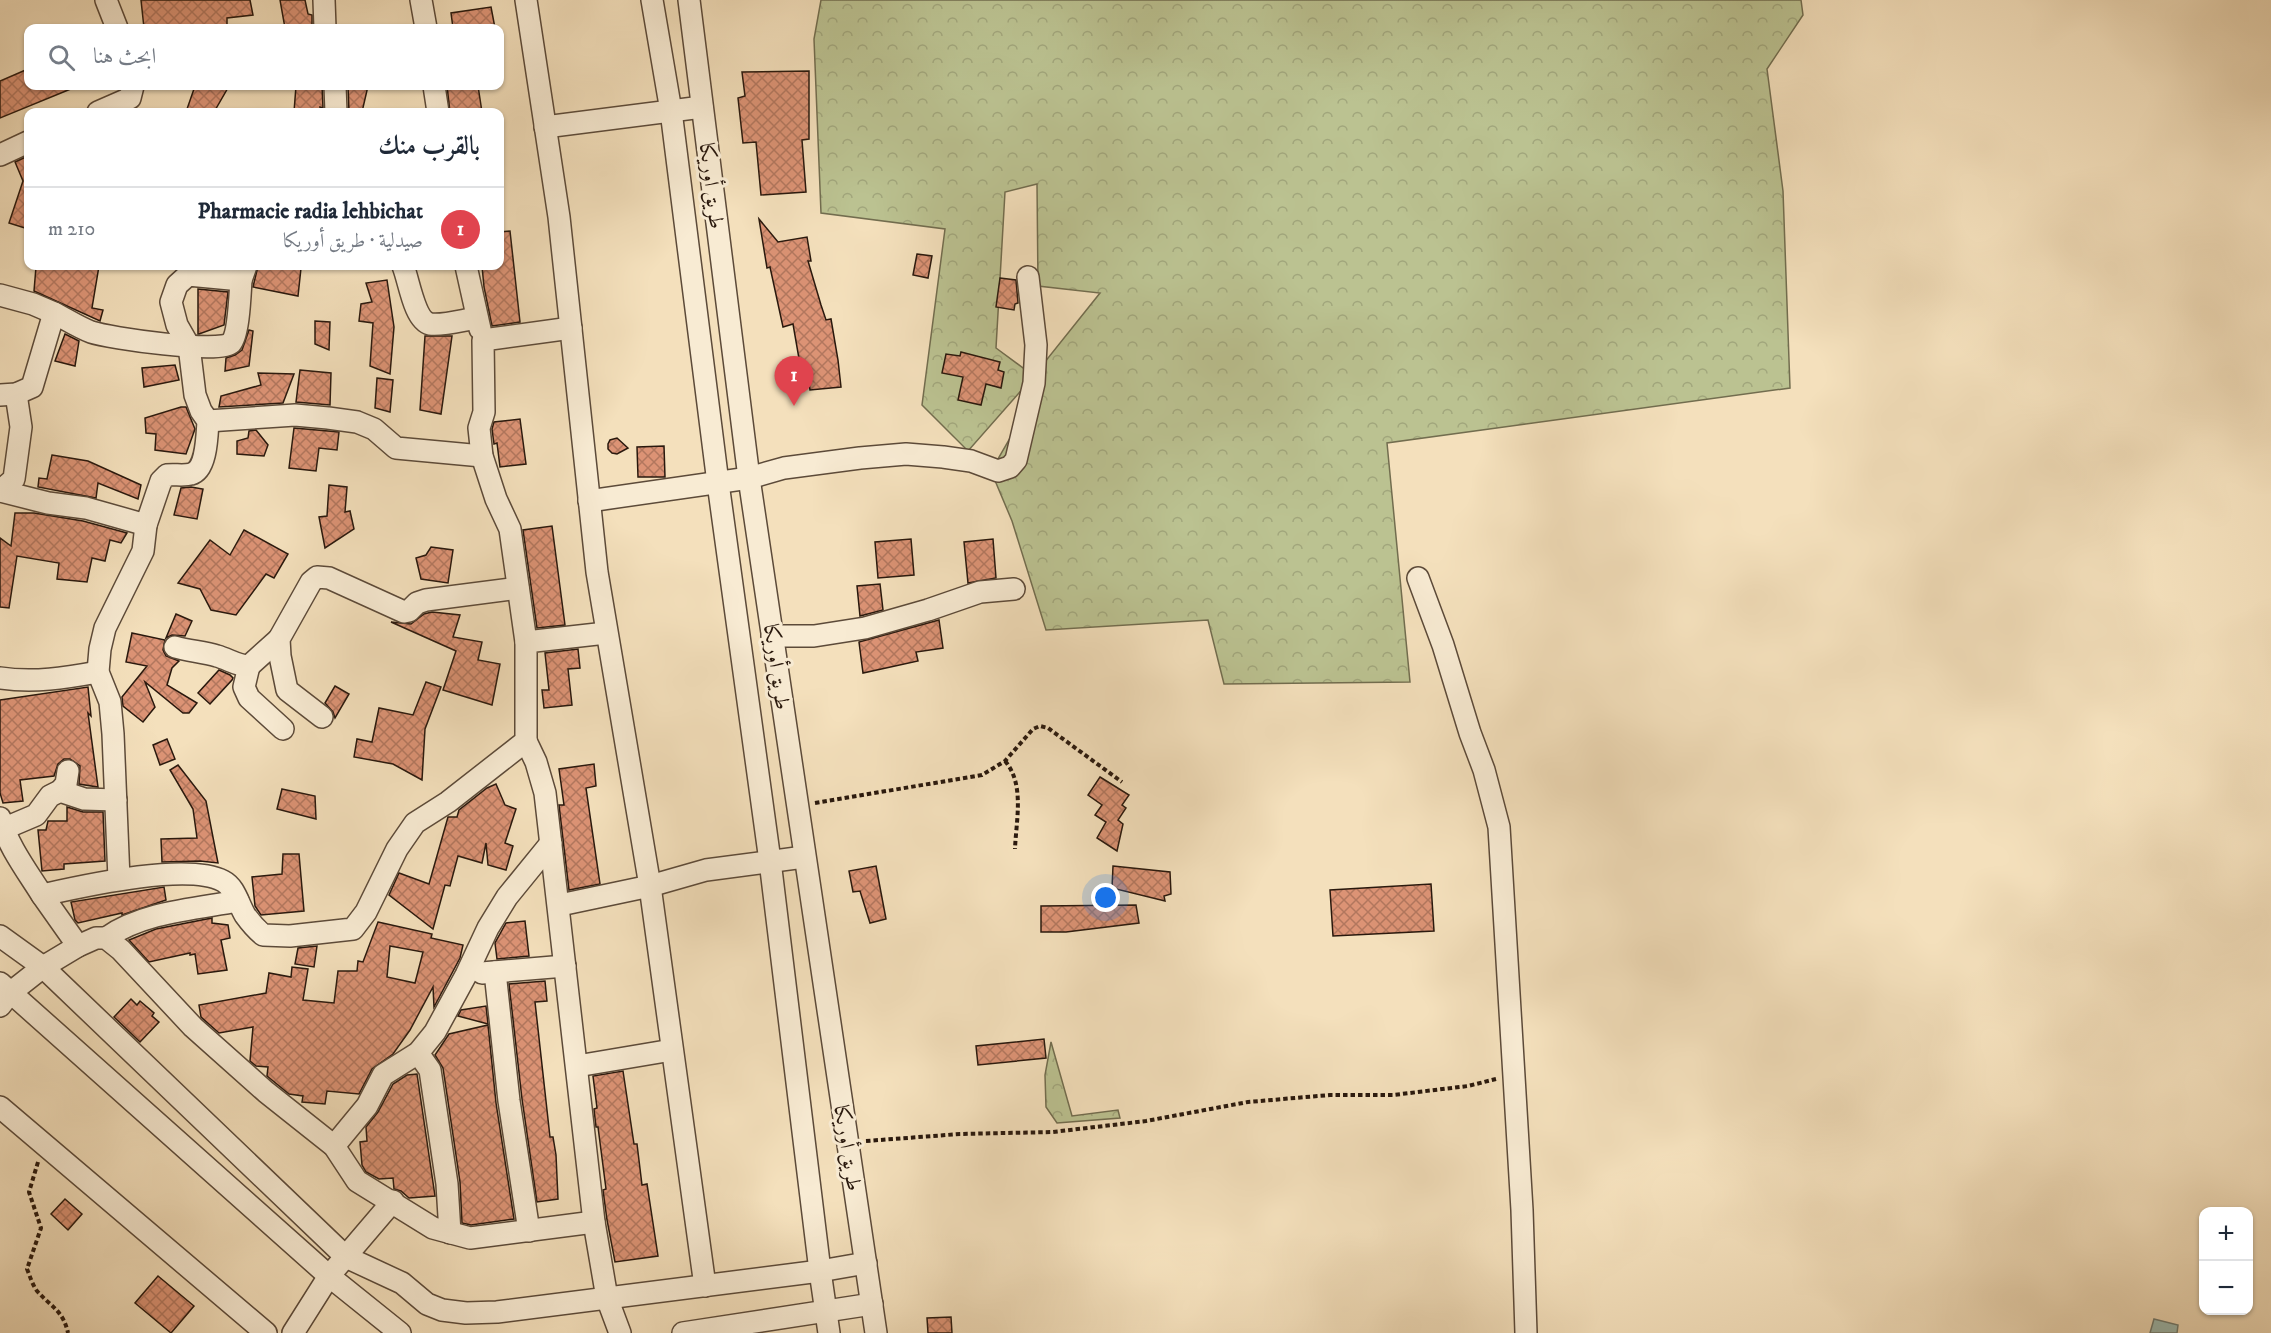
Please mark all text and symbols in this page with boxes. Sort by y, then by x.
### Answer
search box [24,24,504,90]
icon: search [45,41,78,74]
text: ابحث هنا [93,43,156,70]
text: بالقرب منك [378,130,480,163]
street label: طريق أوريكا [693,141,732,230]
text: Pharmacie radia lehbichat [198,198,423,225]
text: 210 m [48,217,95,242]
text: 1 [457,217,464,242]
text: صيدلية · طريق أوريكا [283,229,423,254]
pin: 1 [774,356,814,406]
street label: طريق أوريكا [757,622,798,712]
your location [1091,883,1120,912]
street label: طريق أوريكا [827,1103,870,1193]
map controls [2199,1207,2253,1315]
button: + [2199,1207,2253,1261]
button: − [2199,1261,2253,1315]

